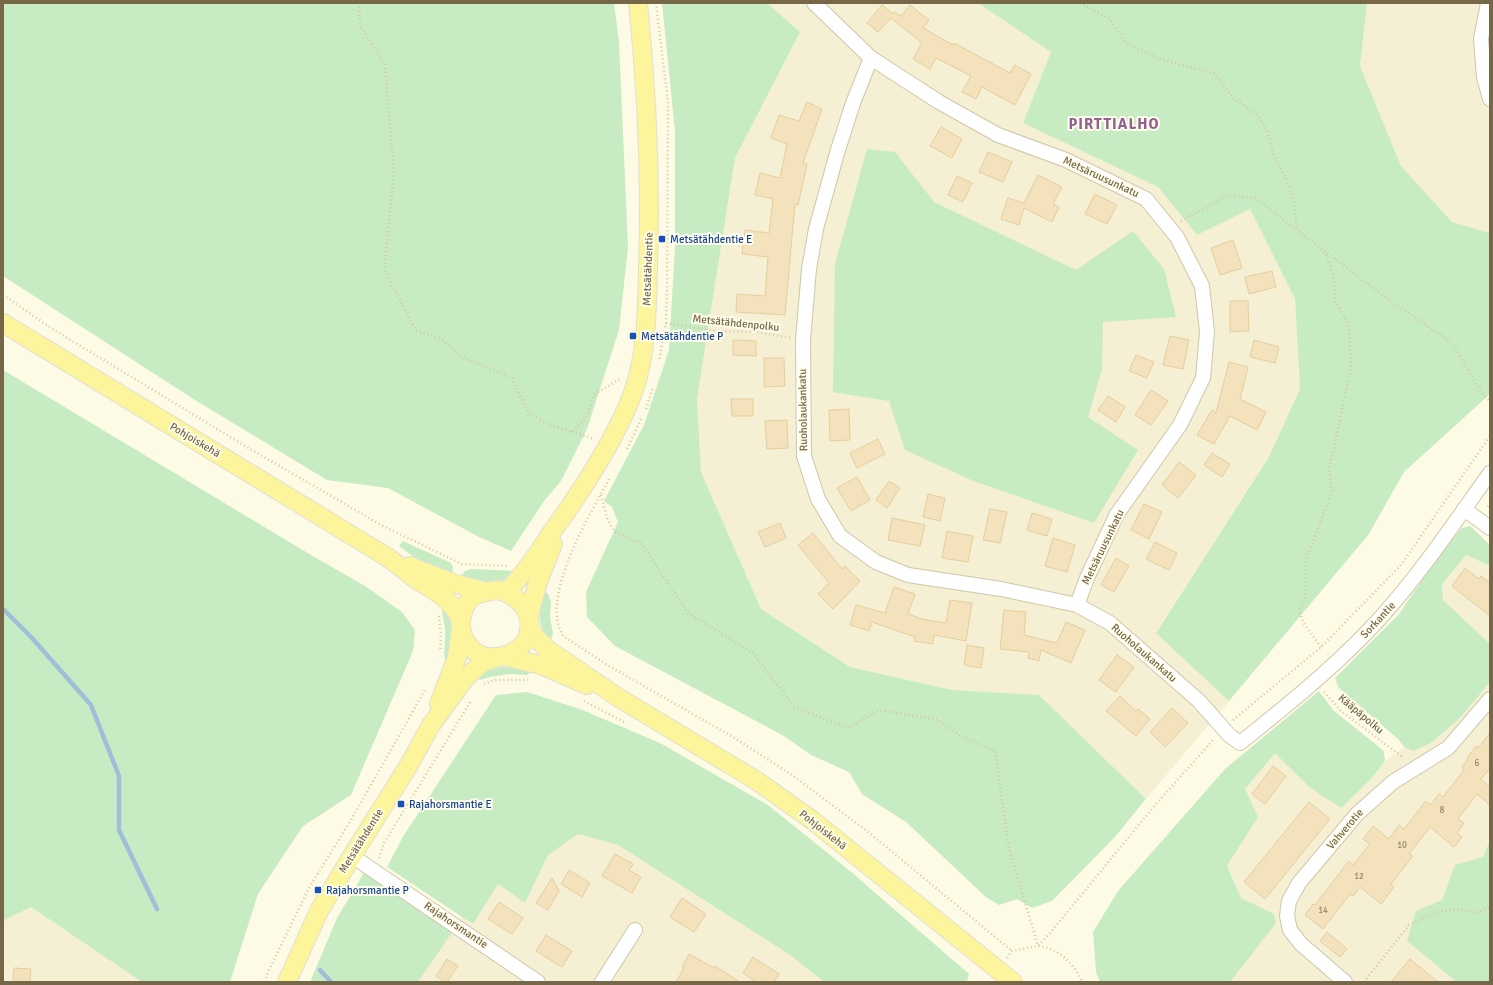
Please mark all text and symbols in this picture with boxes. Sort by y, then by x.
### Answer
district label: PIRTTIALHO [1068,115,1160,133]
street label: Metsäruusunkatu [1061,154,1141,200]
street label: Metsätähdentie [640,232,656,306]
place label: Metsätähdentie E [670,233,752,246]
marker: Metsätähdentie E [657,234,667,244]
street label: Metsätähdenpolku [692,312,780,334]
place label: Metsätähdentie P [641,330,723,343]
marker: Metsätähdentie P [628,331,638,341]
street label: Ruoholaukankatu [796,369,810,451]
street label: Pohjoiskehä [167,420,223,460]
street label: Metsäruusunkatu [1079,507,1127,587]
street label: Sorkantie [1358,599,1398,641]
street label: Ruoholaukankatu [1109,621,1179,685]
street label: Kääpäpolku [1336,691,1386,737]
house number: 6 [1475,758,1480,769]
place label: Rajahorsmantie E [409,798,492,811]
marker: Rajahorsmantie E [396,799,406,809]
house number: 8 [1440,805,1445,816]
street label: Metsätähdentie [336,806,386,876]
street label: Vahverotie [1324,806,1366,852]
street label: Pohjoiskehä [797,807,850,853]
house number: 10 [1397,840,1407,851]
house number: 12 [1354,871,1364,882]
place label: Rajahorsmantie P [326,884,409,897]
marker: Rajahorsmantie P [313,885,323,895]
street label: Rajahorsmantie [422,899,490,951]
house number: 14 [1318,905,1328,916]

